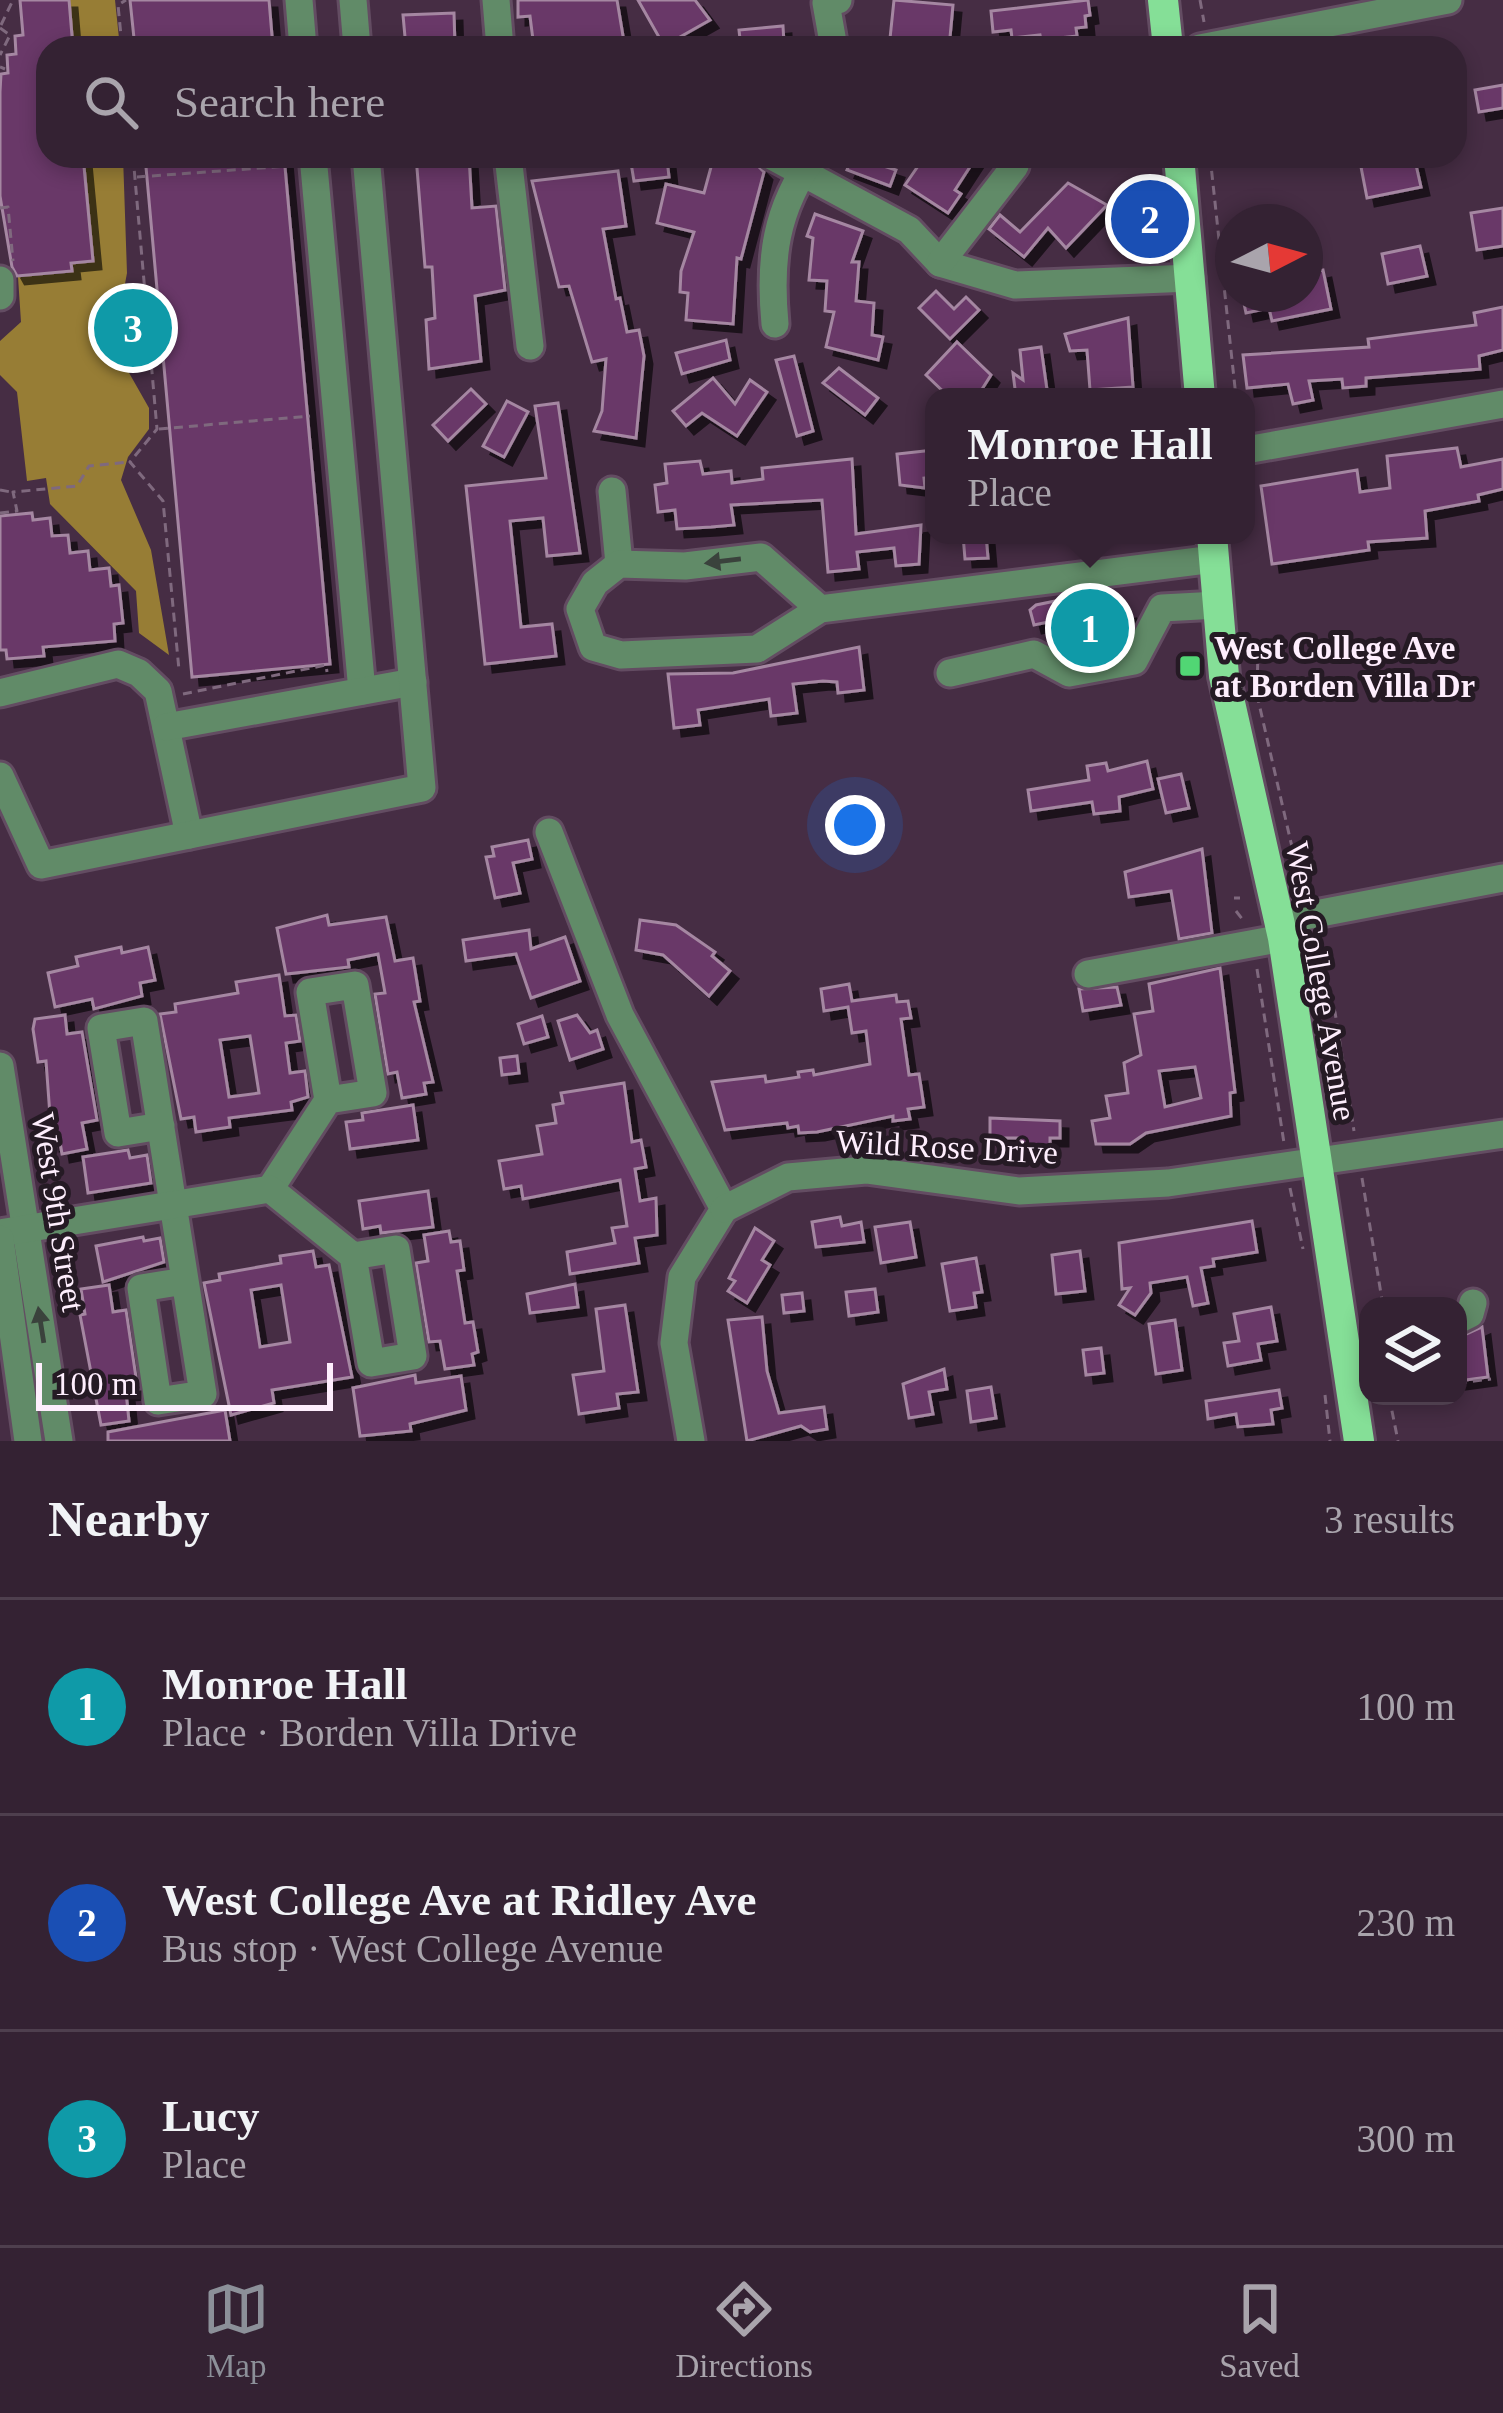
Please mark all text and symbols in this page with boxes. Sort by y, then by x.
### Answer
search box [36,36,1467,168]
icon: search [78,69,144,135]
text: Search here [174,77,385,127]
pin: 2 [1111,174,1189,264]
north arrow [1215,204,1323,312]
pin: 3 [94,283,172,373]
popup [925,388,1255,544]
text: Monroe Hall [967,419,1213,469]
text: Place [967,471,1052,514]
one-way arrow [704,552,741,571]
pin: 1 [1051,583,1129,673]
place label: West College Ave at Borden Villa Dr [1214,630,1475,704]
marker: West College Ave at Borden Villa Dr [1177,653,1203,679]
your location [825,795,885,855]
street label: West College Avenue [1279,839,1363,1123]
street label: West 9th Street [25,1110,91,1314]
street label: Wild Rose Drive [835,1123,1059,1171]
map controls [1359,1297,1467,1405]
button: layers [1359,1297,1467,1405]
one-way arrow [31,1306,50,1344]
scale bar [36,1357,333,1410]
text: 100 m [54,1366,137,1402]
text: Nearby [48,1491,209,1547]
text: 3 results [1324,1498,1455,1541]
text: Monroe Hall [162,1659,407,1709]
text: 1 [77,1685,97,1728]
text: 100 m [1356,1685,1455,1728]
text: Place · Borden Villa Drive [162,1711,577,1754]
text: West College Ave at Ridley Ave [162,1875,756,1925]
text: 2 [77,1901,97,1944]
text: 230 m [1356,1901,1455,1944]
text: Bus stop · West College Avenue [162,1927,663,1970]
text: Lucy [162,2091,260,2141]
text: 3 [77,2117,97,2160]
text: 300 m [1356,2117,1455,2160]
text: Place [162,2143,246,2186]
tab: Map [203,2276,269,2385]
tab: Directions [675,2276,813,2385]
tab: Saved [1219,2276,1300,2385]

